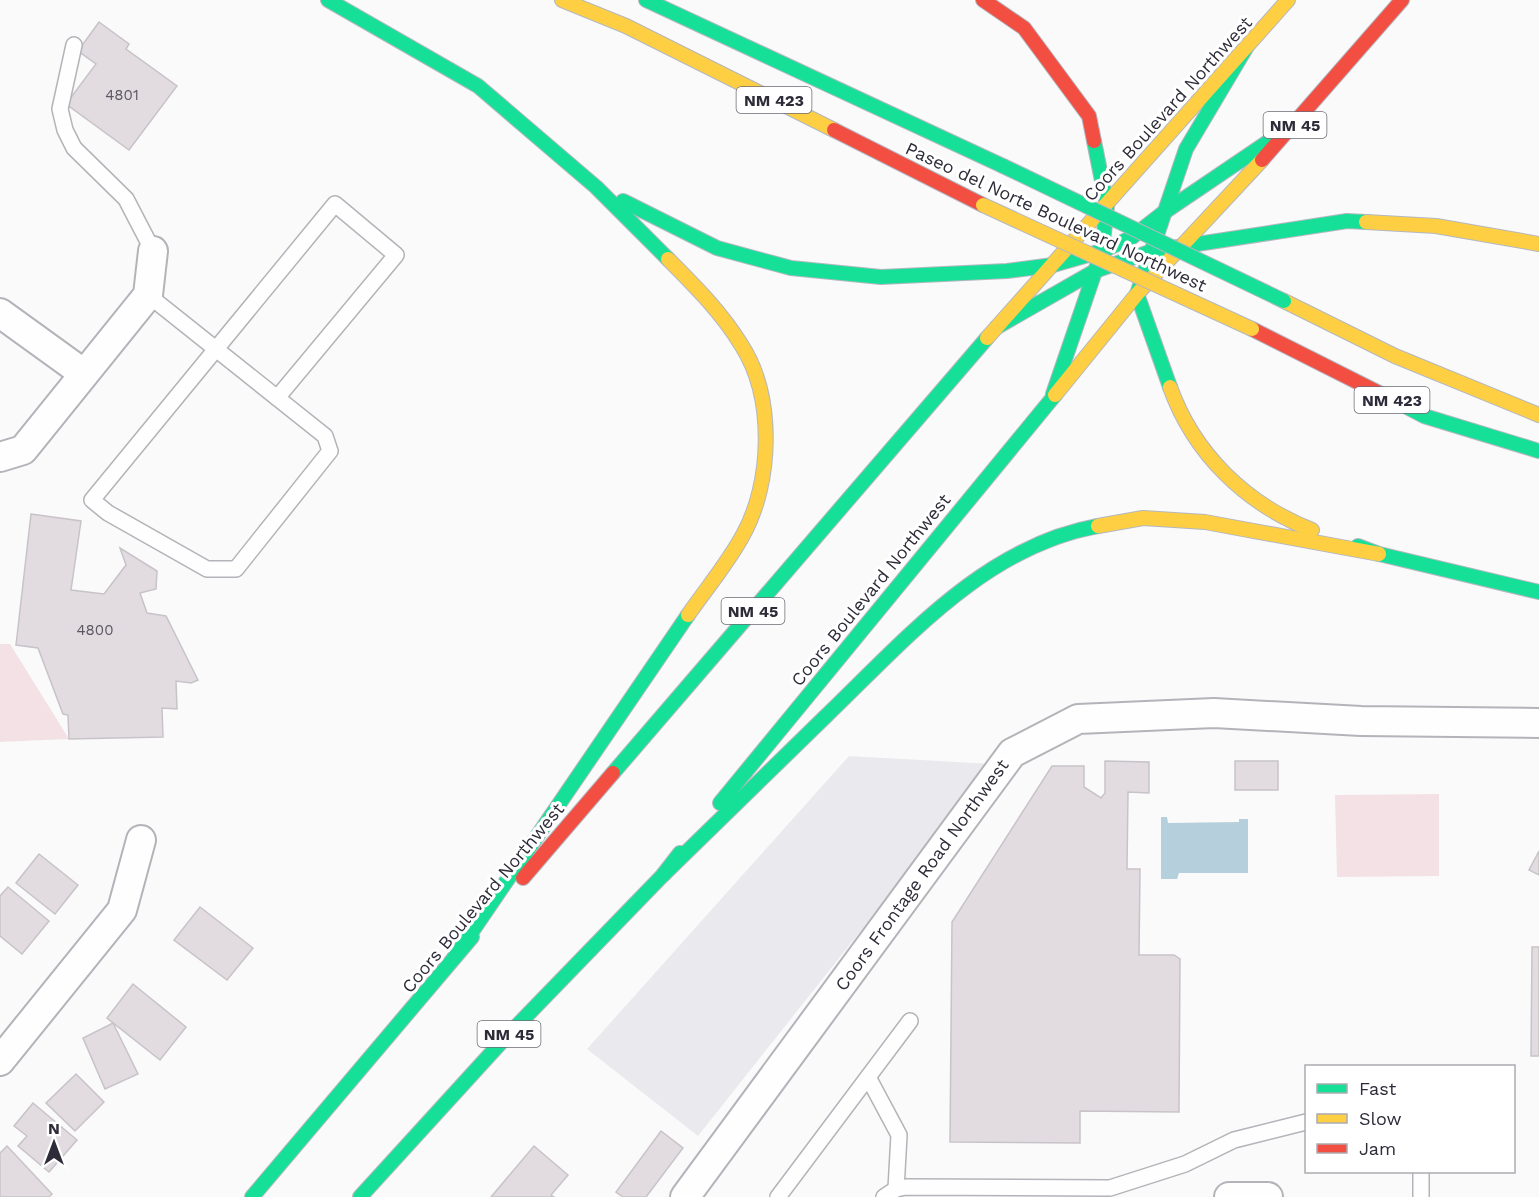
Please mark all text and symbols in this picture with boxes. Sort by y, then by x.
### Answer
street label: Coors Boulevard Northwest [1079,12,1256,205]
house number: 4801 [105,86,139,104]
road number: NM 423 [736,87,812,113]
road number: NM 45 [1264,112,1326,138]
street label: Paseo del Norte Boulevard Northwest [902,137,1211,296]
road number: NM 423 [1354,387,1430,413]
street label: Coors Boulevard Northwest [787,489,955,690]
road number: NM 45 [722,598,784,624]
house number: 4800 [76,621,114,639]
street label: Coors Frontage Road Northwest [831,755,1013,995]
street label: Coors Boulevard Northwest [397,798,568,997]
road number: NM 45 [478,1021,540,1047]
legend [1305,1065,1515,1173]
text: Fast [1359,1078,1397,1099]
text: Slow [1359,1108,1402,1129]
north arrow [24,1113,84,1173]
text: N [48,1119,60,1138]
text: Jam [1359,1138,1396,1159]

